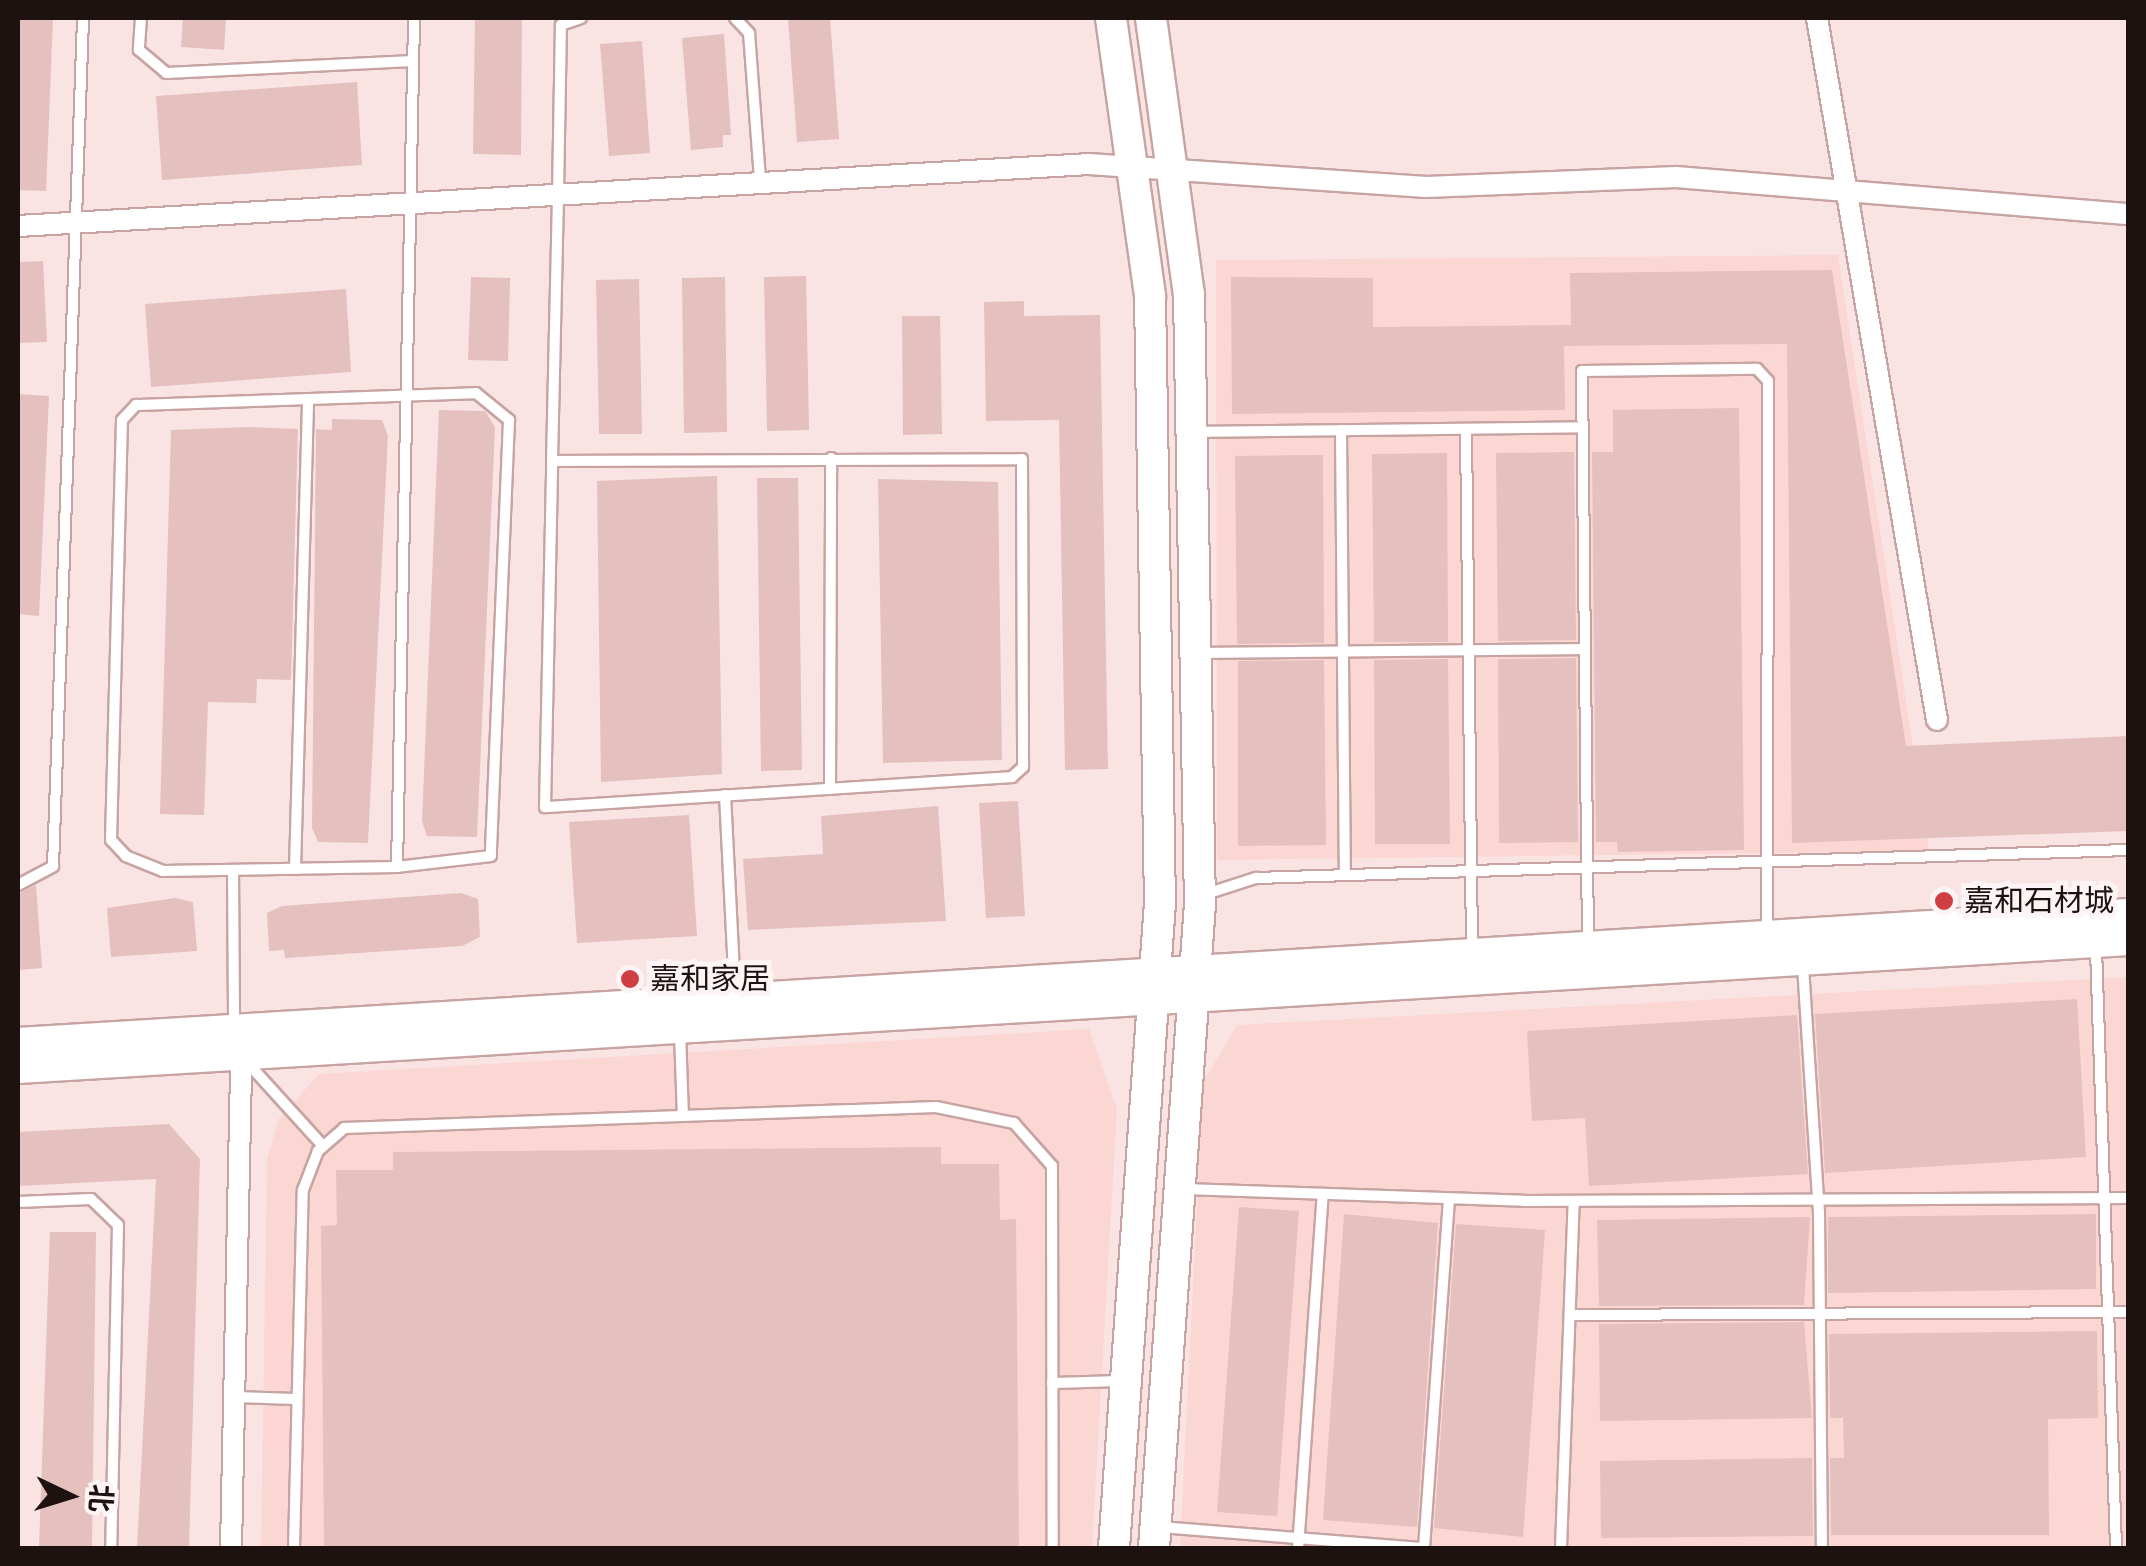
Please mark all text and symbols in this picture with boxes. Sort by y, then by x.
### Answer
place label: 嘉和石材城 [1964,883,2114,919]
marker: 嘉和石材城 [1933,890,1955,912]
place label: 嘉和家居 [650,961,770,997]
marker: 嘉和家居 [619,968,641,990]
north arrow [20,1446,120,1546]
text: 北 [83,1483,118,1513]

